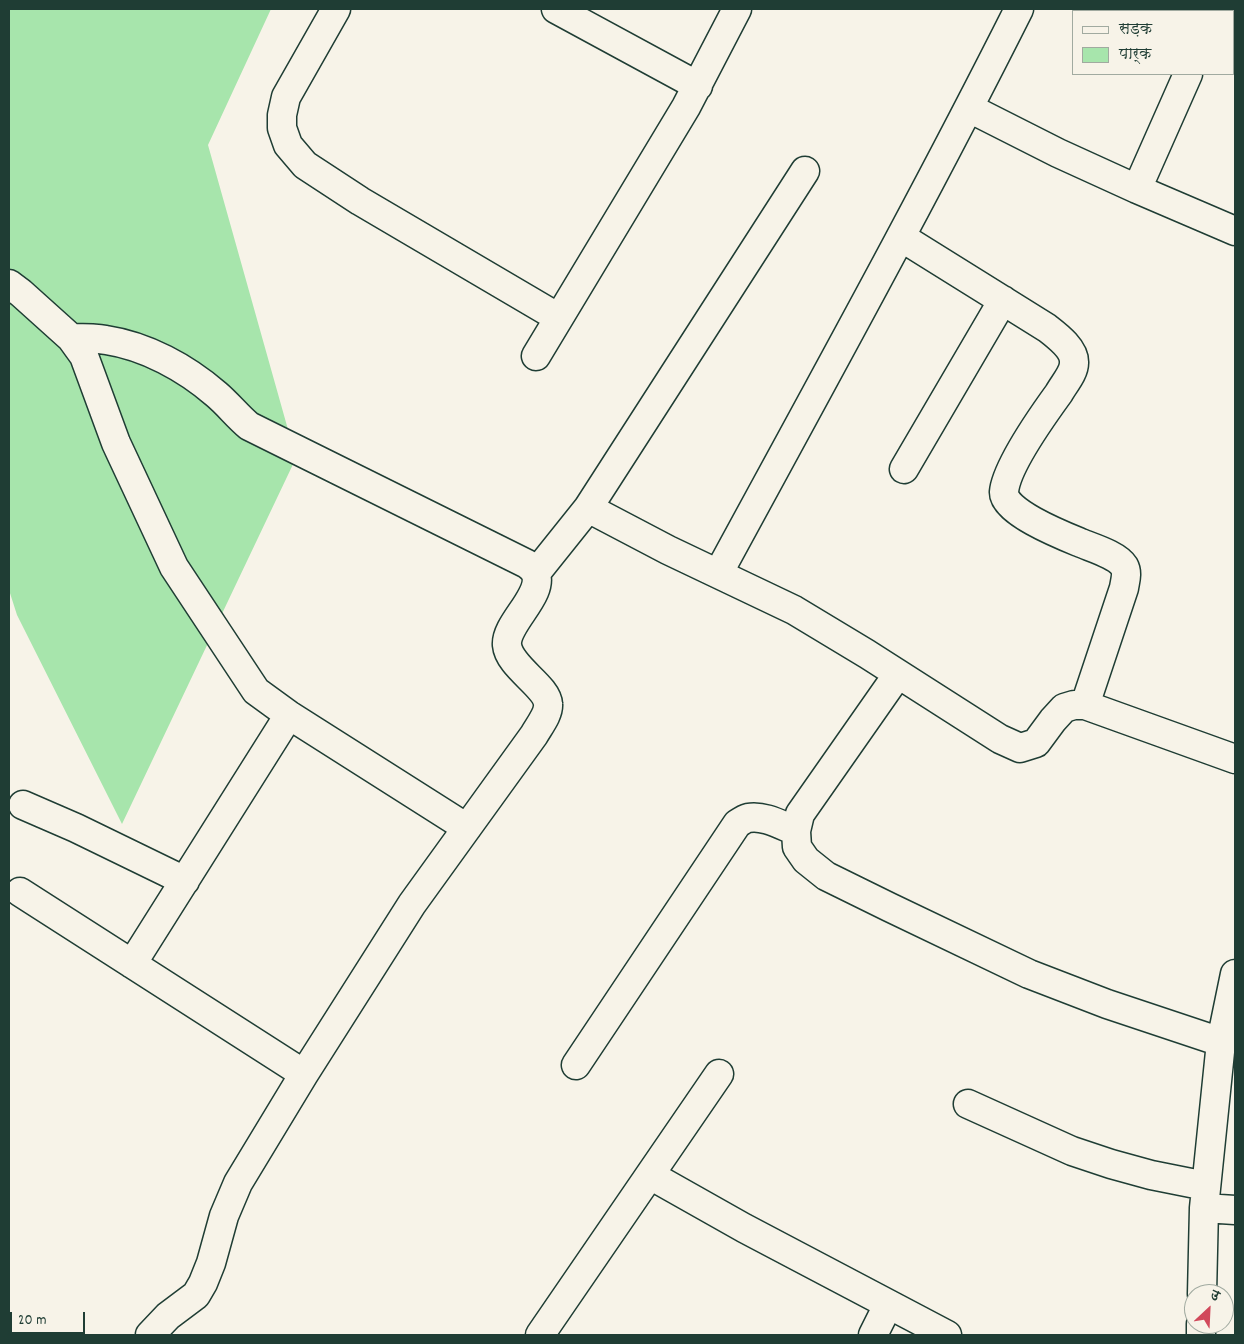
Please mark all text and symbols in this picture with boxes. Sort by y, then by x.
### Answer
legend [1072,10,1234,75]
text: सड़क [1119,19,1152,41]
text: पार्क [1119,44,1152,66]
north arrow [1184,1284,1234,1334]
text: उ [1207,1286,1223,1307]
scale bar [12,1302,88,1334]
text: 20 m [18,1310,46,1332]

